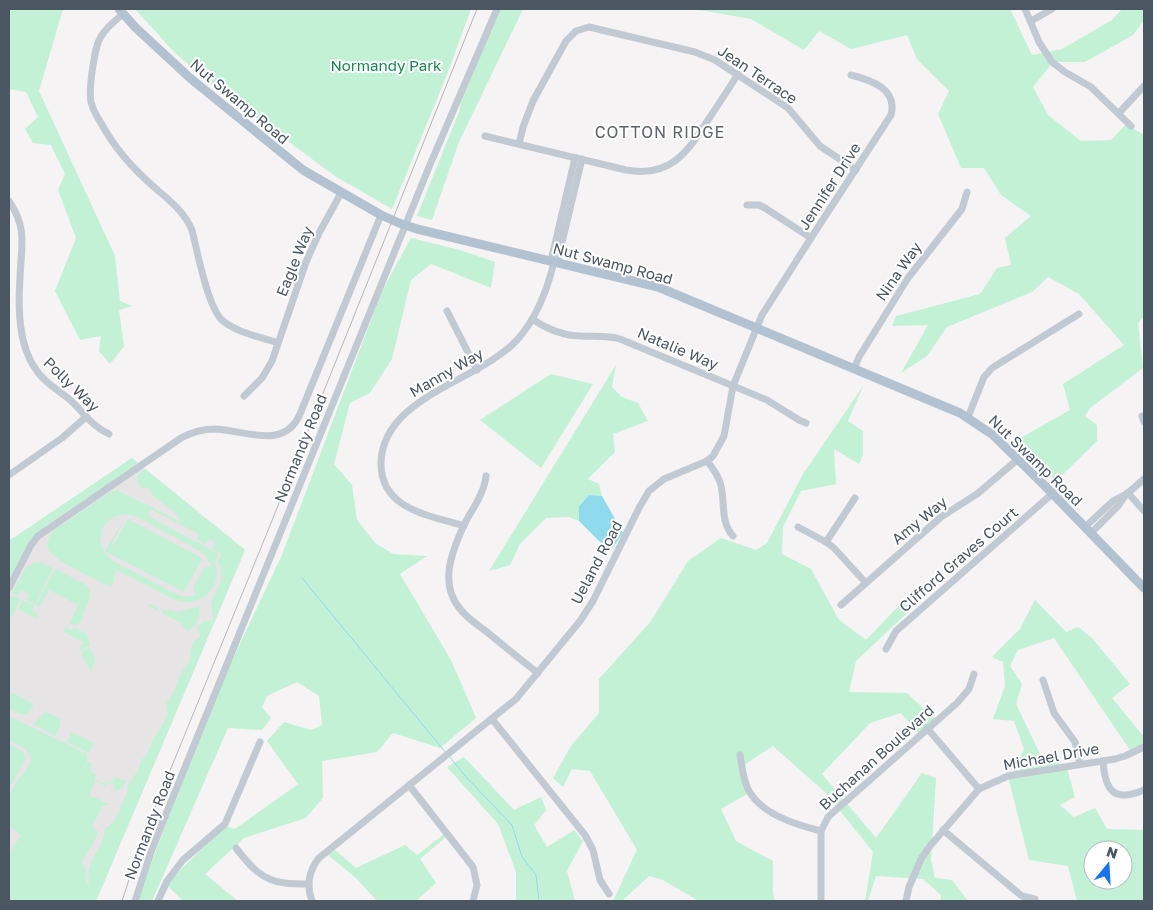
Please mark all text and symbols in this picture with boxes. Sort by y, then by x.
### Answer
street label: Jean Terrace [715,41,801,107]
street label: Nut Swamp Road [187,55,293,147]
park label: Normandy Park [330,56,442,74]
district label: COTTON RIDGE [595,122,725,142]
street label: Jennifer Drive [794,139,864,233]
street label: Eagle Way [272,223,316,299]
street label: Nut Swamp Road [551,238,675,288]
street label: Nina Way [871,238,925,304]
street label: Natalie Way [635,323,722,373]
street label: Manny Way [406,343,487,400]
street label: Polly Way [40,353,104,415]
street label: Normandy Road [270,391,330,505]
street label: Nut Swamp Road [986,411,1086,509]
street label: Amy Way [888,492,951,548]
street label: Clifford Graves Court [895,503,1021,615]
street label: Ueland Road [566,517,626,607]
street label: Buchanan Boulevard [815,701,937,813]
street label: Michael Drive [1002,739,1101,773]
street label: Normandy Road [120,768,178,882]
north arrow [1083,840,1133,890]
text: N [1104,842,1120,862]

